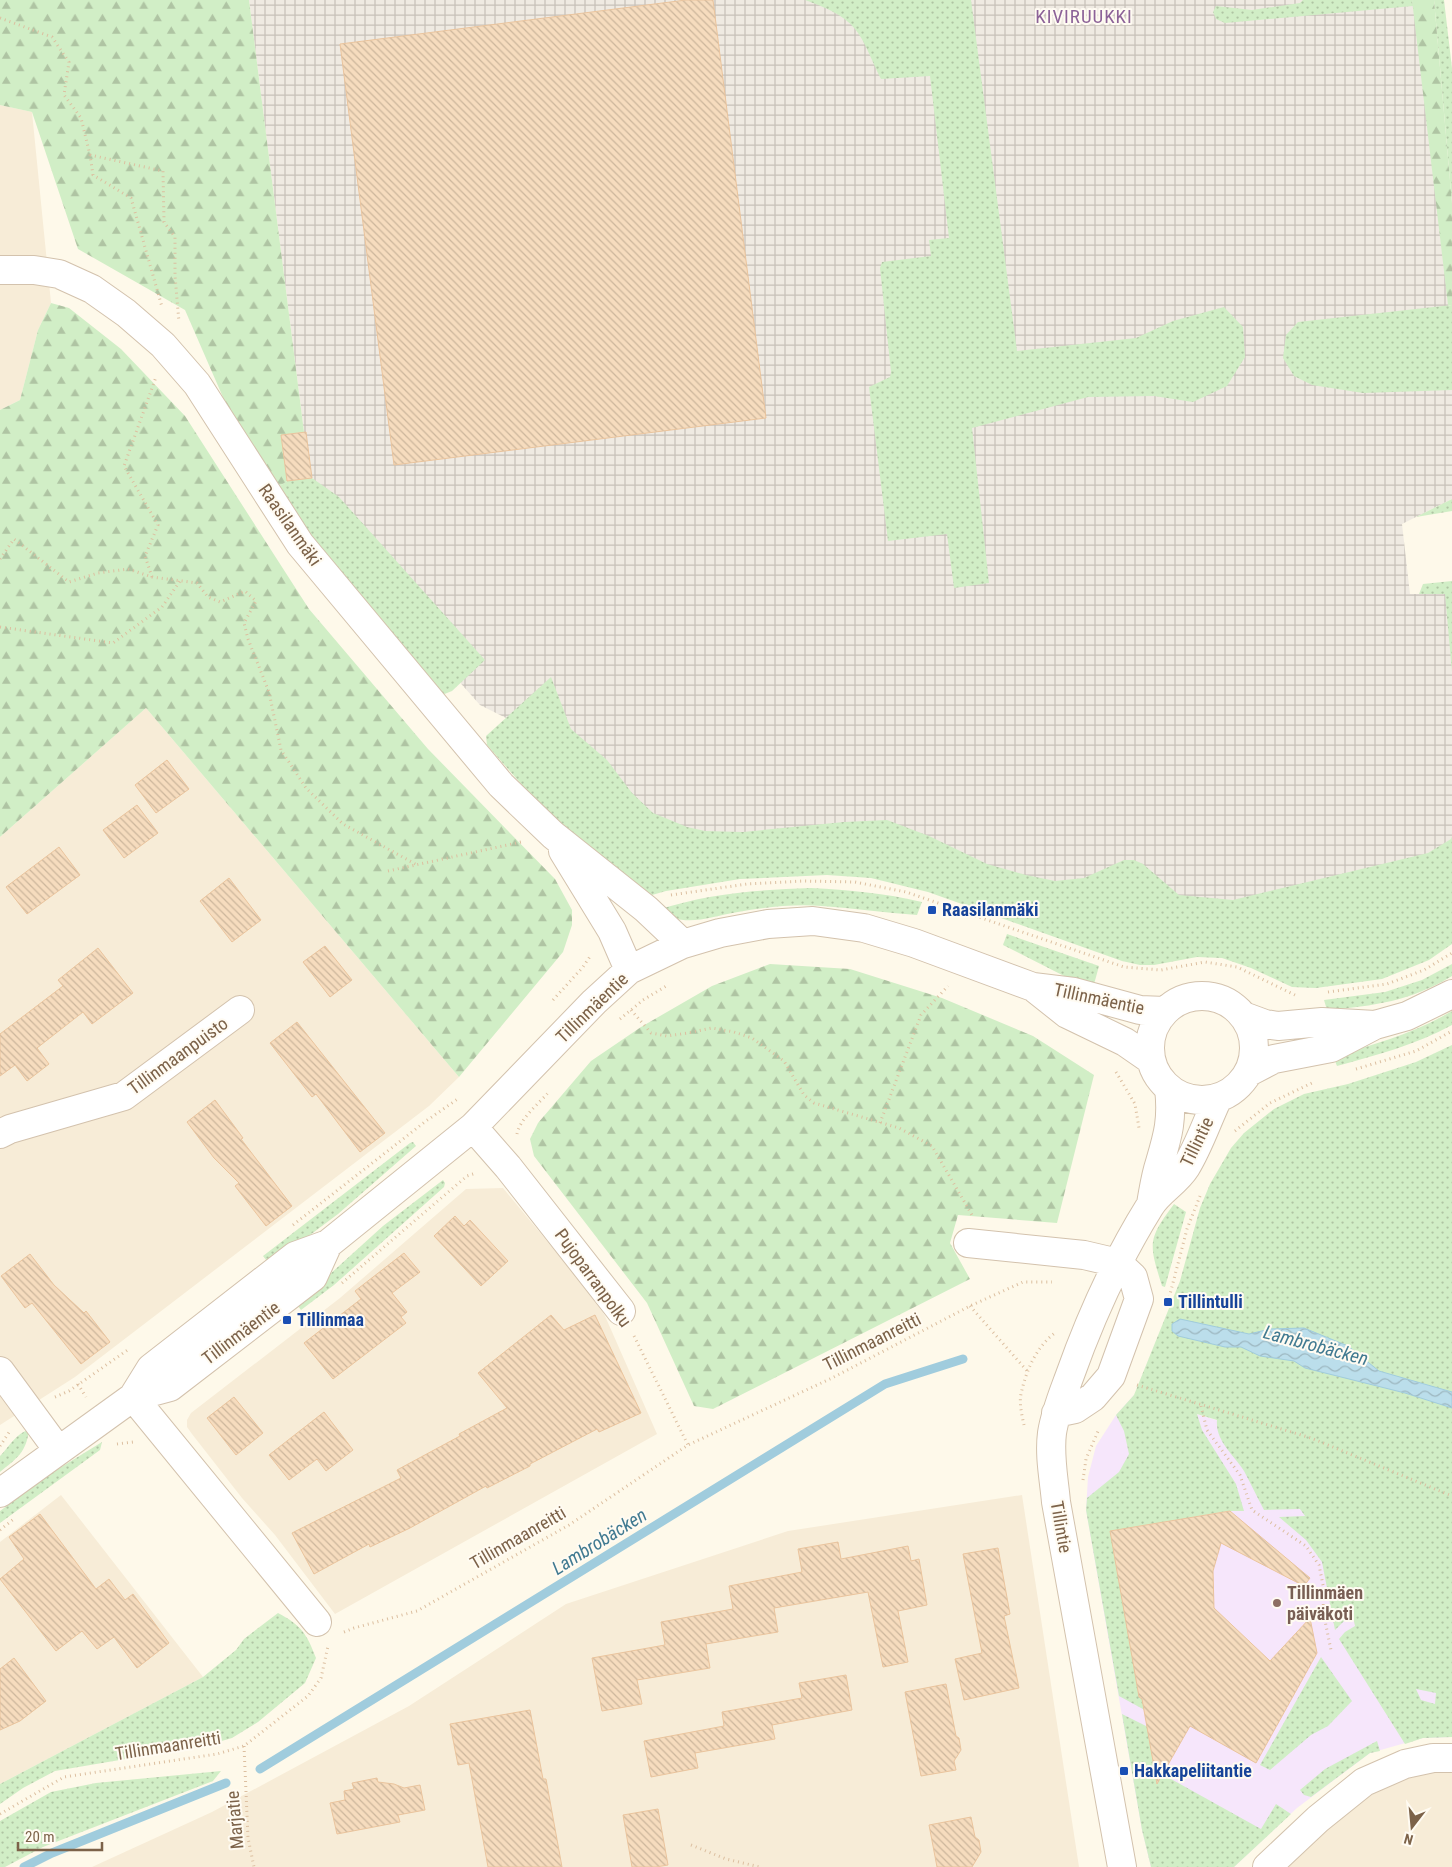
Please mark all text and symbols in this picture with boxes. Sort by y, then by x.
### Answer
district label: KIVIRUUKKI [1035,5,1133,28]
street label: Raasilanmäki [255,480,326,570]
place label: Raasilanmäki [942,899,1038,920]
marker: Raasilanmäki [926,904,938,916]
street label: Tillinmäentie [551,968,632,1047]
street label: Tillinmäentie [1052,979,1146,1018]
street label: Tillinmaanpuisto [124,1012,232,1099]
street label: Tillintie [1176,1114,1217,1170]
street label: Pujoparranpolku [551,1225,636,1331]
place label: Tillintulli [1178,1291,1243,1312]
marker: Tillintulli [1162,1296,1174,1308]
street label: Tillinmäentie [198,1297,284,1369]
street label: Tillinmaanreitti [819,1308,924,1375]
place label: Tillinmaa [297,1309,364,1330]
marker: Tillinmaa [281,1314,293,1326]
water label: Lambrobäcken [1261,1320,1371,1370]
street label: Tillintie [1047,1499,1076,1555]
street label: Tillinmaanreitti [466,1502,569,1573]
water label: Lambrobäcken [548,1503,651,1580]
place label: Tillinmäen päiväkoti [1287,1582,1363,1624]
marker: Tillinmäen päiväkoti [1271,1597,1283,1609]
street label: Tillinmaanreitti [114,1727,222,1764]
place label: Hakkapeliitantie [1134,1760,1252,1781]
marker: Hakkapeliitantie [1118,1765,1130,1777]
street label: Marjatie [222,1790,248,1850]
north arrow [1387,1802,1437,1852]
scale bar [18,1820,101,1852]
text: 20 m [25,1828,55,1846]
text: N [1402,1831,1415,1848]

